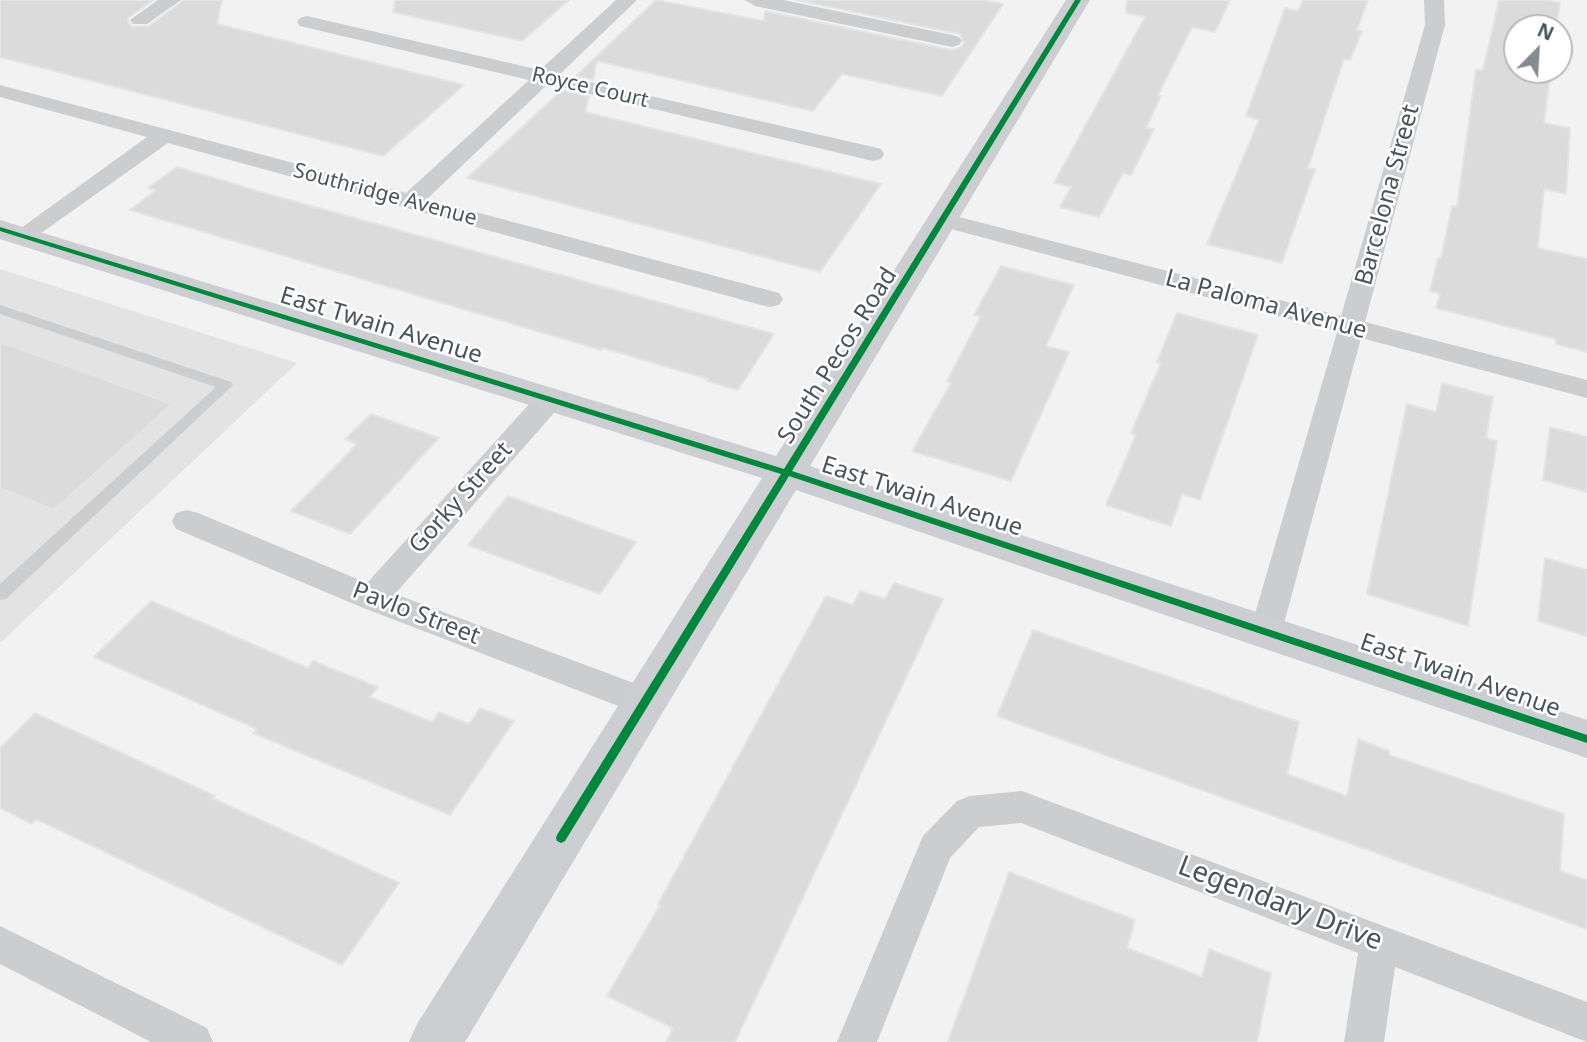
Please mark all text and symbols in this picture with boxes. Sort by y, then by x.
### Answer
north arrow [1503,14,1573,84]
text: N [1533,17,1558,47]
street label: Royce Court [529,62,651,114]
street label: Barcelona Street [1350,102,1426,288]
street label: Southridge Avenue [291,158,479,232]
street label: South Pecos Road [772,263,904,449]
street label: La Paloma Avenue [1162,264,1370,346]
street label: East Twain Avenue [276,282,486,370]
street label: Gorky Street [403,436,519,560]
street label: East Twain Avenue [818,451,1026,543]
street label: Pavlo Street [348,577,484,651]
street label: East Twain Avenue [1356,628,1564,724]
street label: Legendary Drive [1173,850,1387,958]

